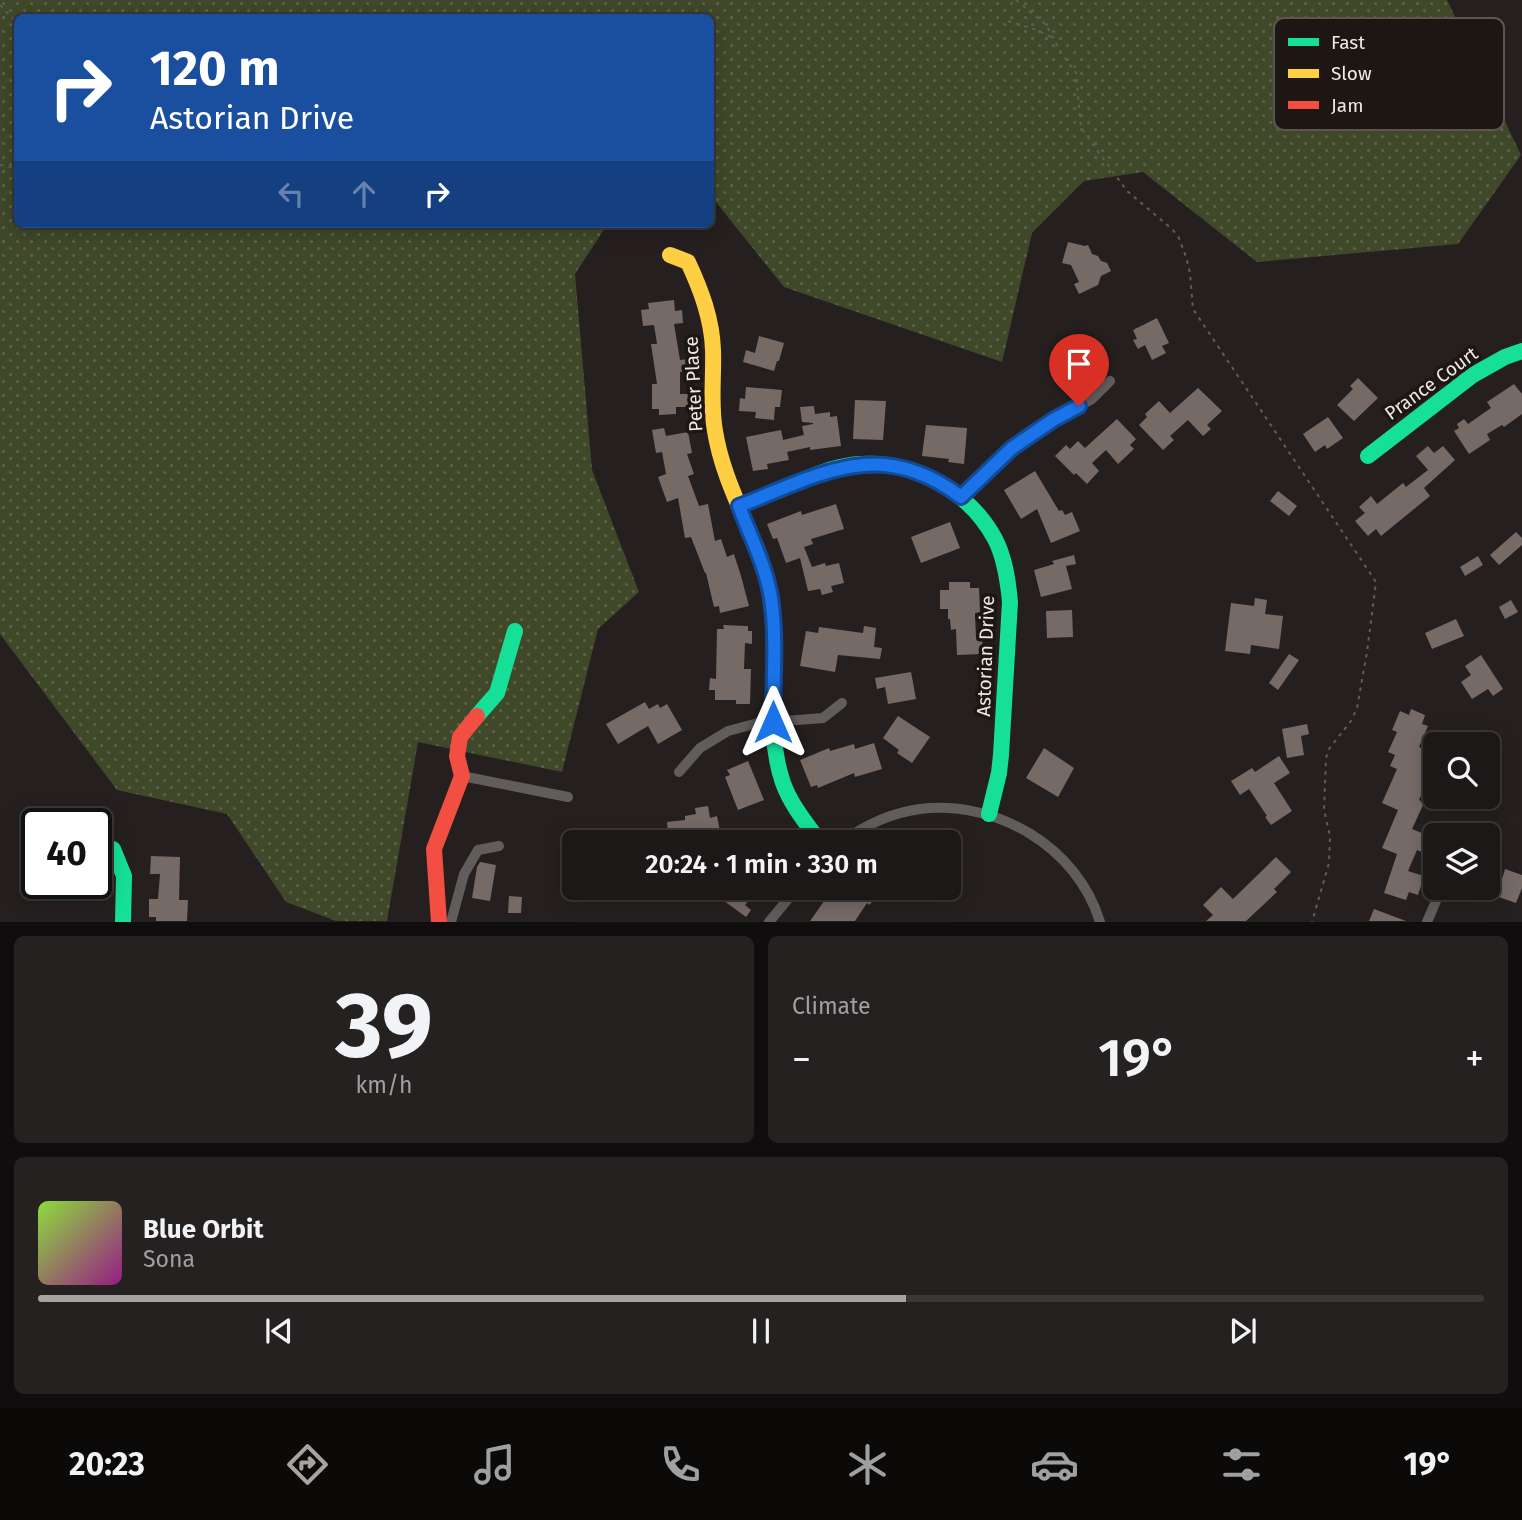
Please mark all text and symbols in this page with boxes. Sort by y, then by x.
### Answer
legend [1274,18,1504,130]
text: Fast [1331,31,1365,54]
text: 120 m [150,39,280,98]
icon: right [35,42,126,133]
text: Slow [1331,62,1372,85]
text: Jam [1331,94,1363,117]
text: Astorian Drive [150,99,354,137]
icon: left [272,175,310,213]
icon: ahead [345,175,383,213]
icon: right [418,175,456,213]
pin [1049,334,1109,406]
street label: Peter Place [680,336,707,432]
street label: Prance Court [1380,342,1482,425]
icon: arrive [1060,345,1098,383]
street label: Astorian Drive [972,595,999,717]
position arrow [736,685,810,759]
map controls [1423,732,1500,900]
button: search [1423,732,1500,809]
speed limit sign: 40 [21,808,112,899]
button: layers [1423,823,1500,900]
text: 20:24 · 1 min · 330 m [645,849,878,880]
text: 39 [335,971,433,1080]
text: Climate [792,992,871,1020]
text: 19° [1098,1027,1178,1090]
text: − [792,1036,811,1082]
text: + [1465,1036,1484,1082]
text: km/h [356,1071,412,1099]
text: Blue Orbit [143,1214,263,1245]
text: Sona [143,1245,195,1273]
icon: previous [260,1312,298,1350]
icon: pause [742,1312,780,1350]
icon: next [1224,1312,1262,1350]
icon: directions [283,1440,332,1489]
icon: music [470,1440,519,1489]
icon: phone [656,1440,705,1489]
icon: climate [843,1440,892,1489]
icon: car [1030,1440,1079,1489]
icon: filters [1217,1440,1266,1489]
text: 20:23 [69,1445,145,1483]
text: 19° [1404,1445,1453,1483]

